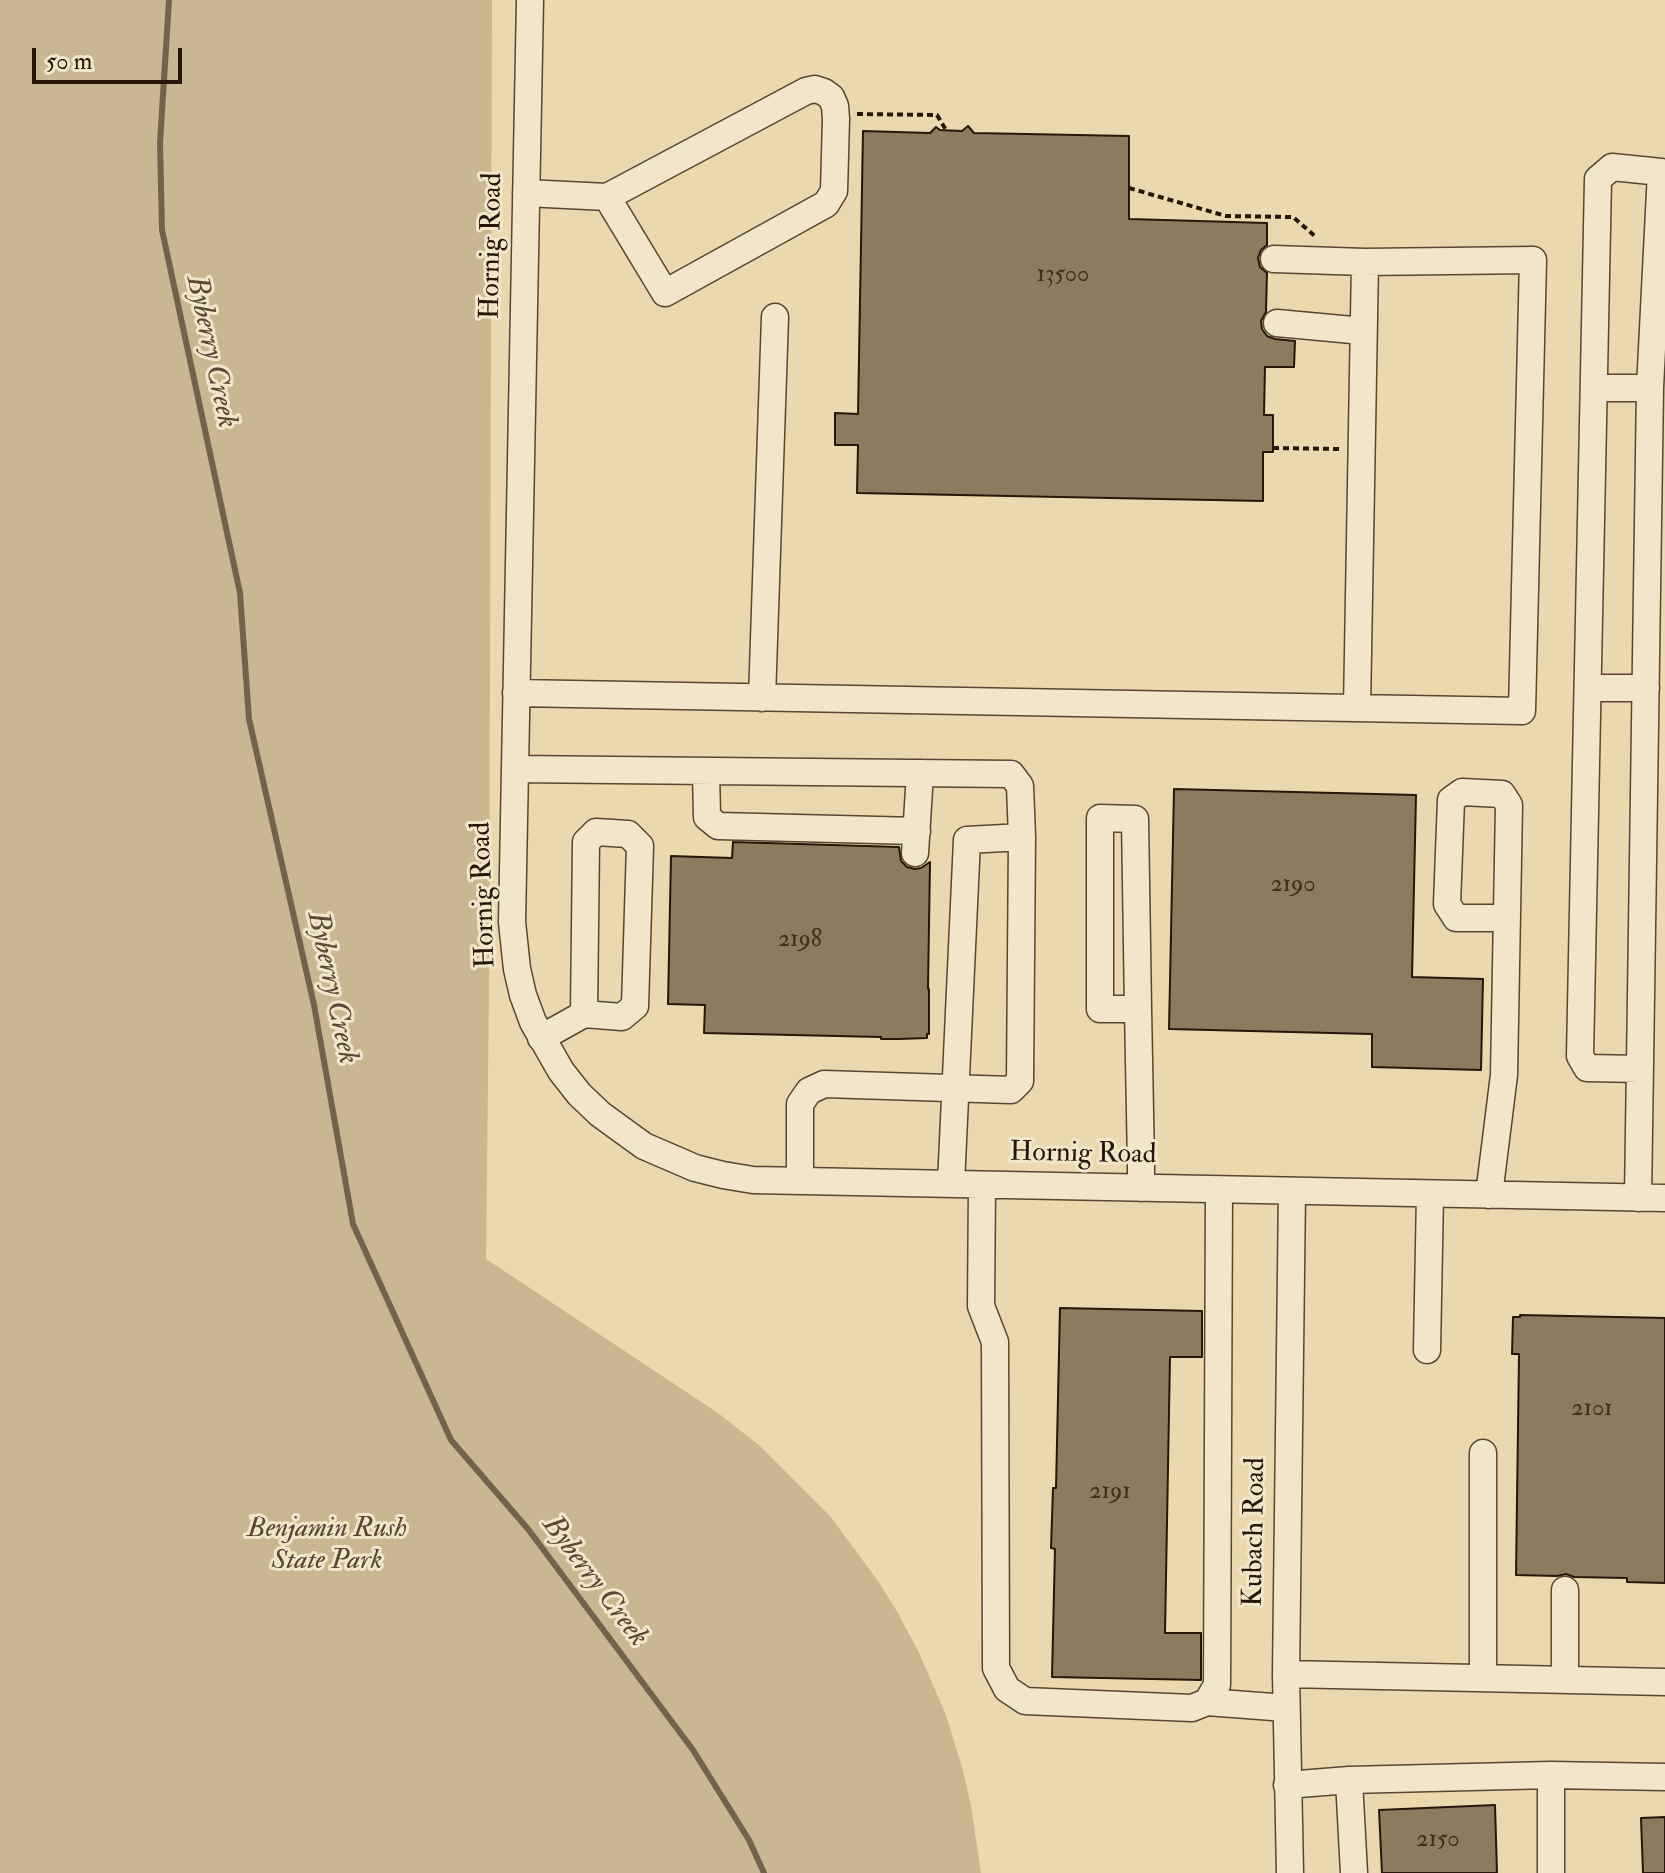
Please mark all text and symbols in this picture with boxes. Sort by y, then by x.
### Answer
scale bar [36,32,186,82]
text: 50 m [46,46,92,77]
street label: Hornig Road [475,172,511,320]
house number: 13500 [1037,262,1089,290]
water label: Byberry Creek [176,272,244,432]
street label: Hornig Road [466,821,504,969]
house number: 2190 [1270,872,1316,900]
water label: Byberry Creek [297,908,365,1068]
house number: 2198 [778,927,822,955]
street label: Hornig Road [1009,1137,1157,1173]
house number: 2101 [1571,1396,1613,1424]
street label: Kubach Road [1238,1457,1274,1607]
house number: 2191 [1089,1479,1131,1507]
water label: Byberry Creek [533,1509,655,1655]
park label: Benjamin Rush State Park [247,1513,407,1579]
house number: 2150 [1416,1827,1460,1855]

